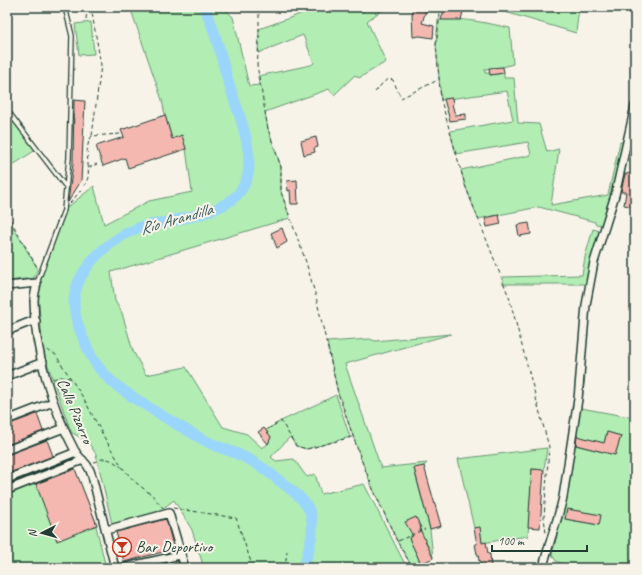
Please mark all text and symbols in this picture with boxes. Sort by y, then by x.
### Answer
water label: Río Arandilla [137,198,216,239]
street label: Calle Pizarro [52,375,99,449]
north arrow [22,513,62,553]
scale bar [492,527,587,553]
text: N [25,528,39,538]
text: 100 m [498,533,525,549]
bar icon: Bar Deportivo [111,536,133,558]
place label: Bar Deportivo [136,537,215,557]

